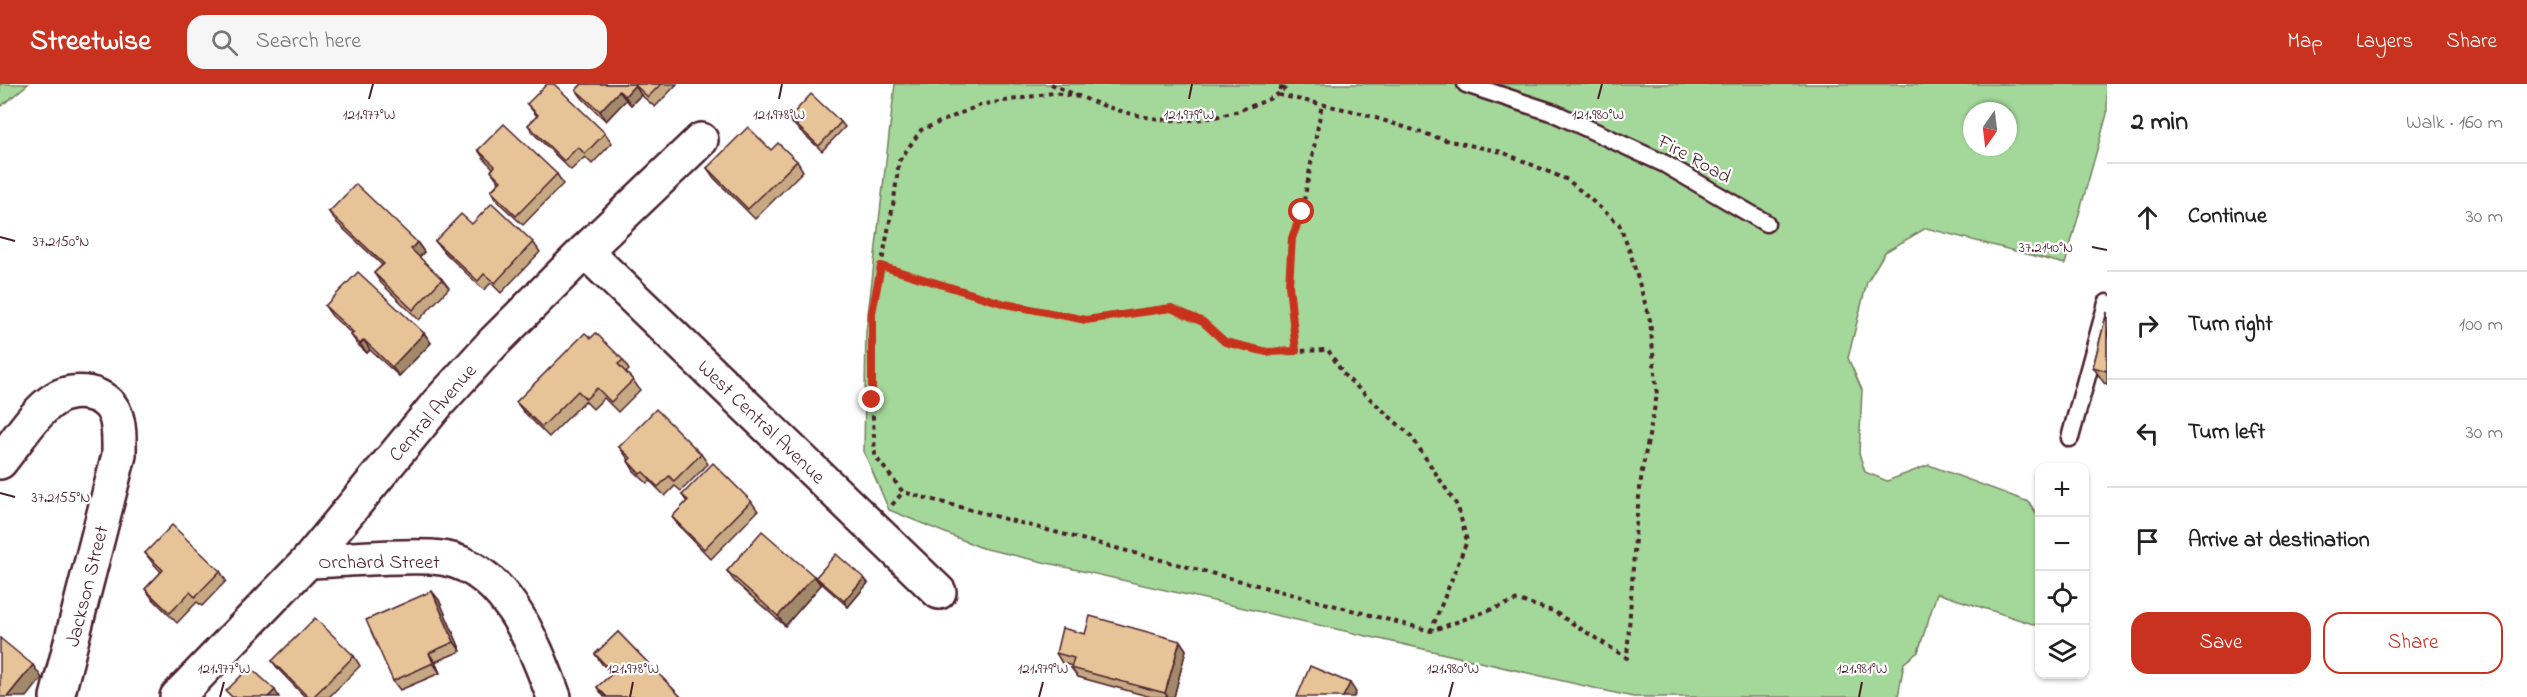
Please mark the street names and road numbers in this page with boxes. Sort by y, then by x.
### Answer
street label: Fire Road [1651,128,1736,192]
street label: West Central Avenue [690,354,831,492]
street label: Central Avenue [383,358,485,469]
street label: Jackson Street [59,523,118,650]
street label: Orchard Street [318,549,440,578]

